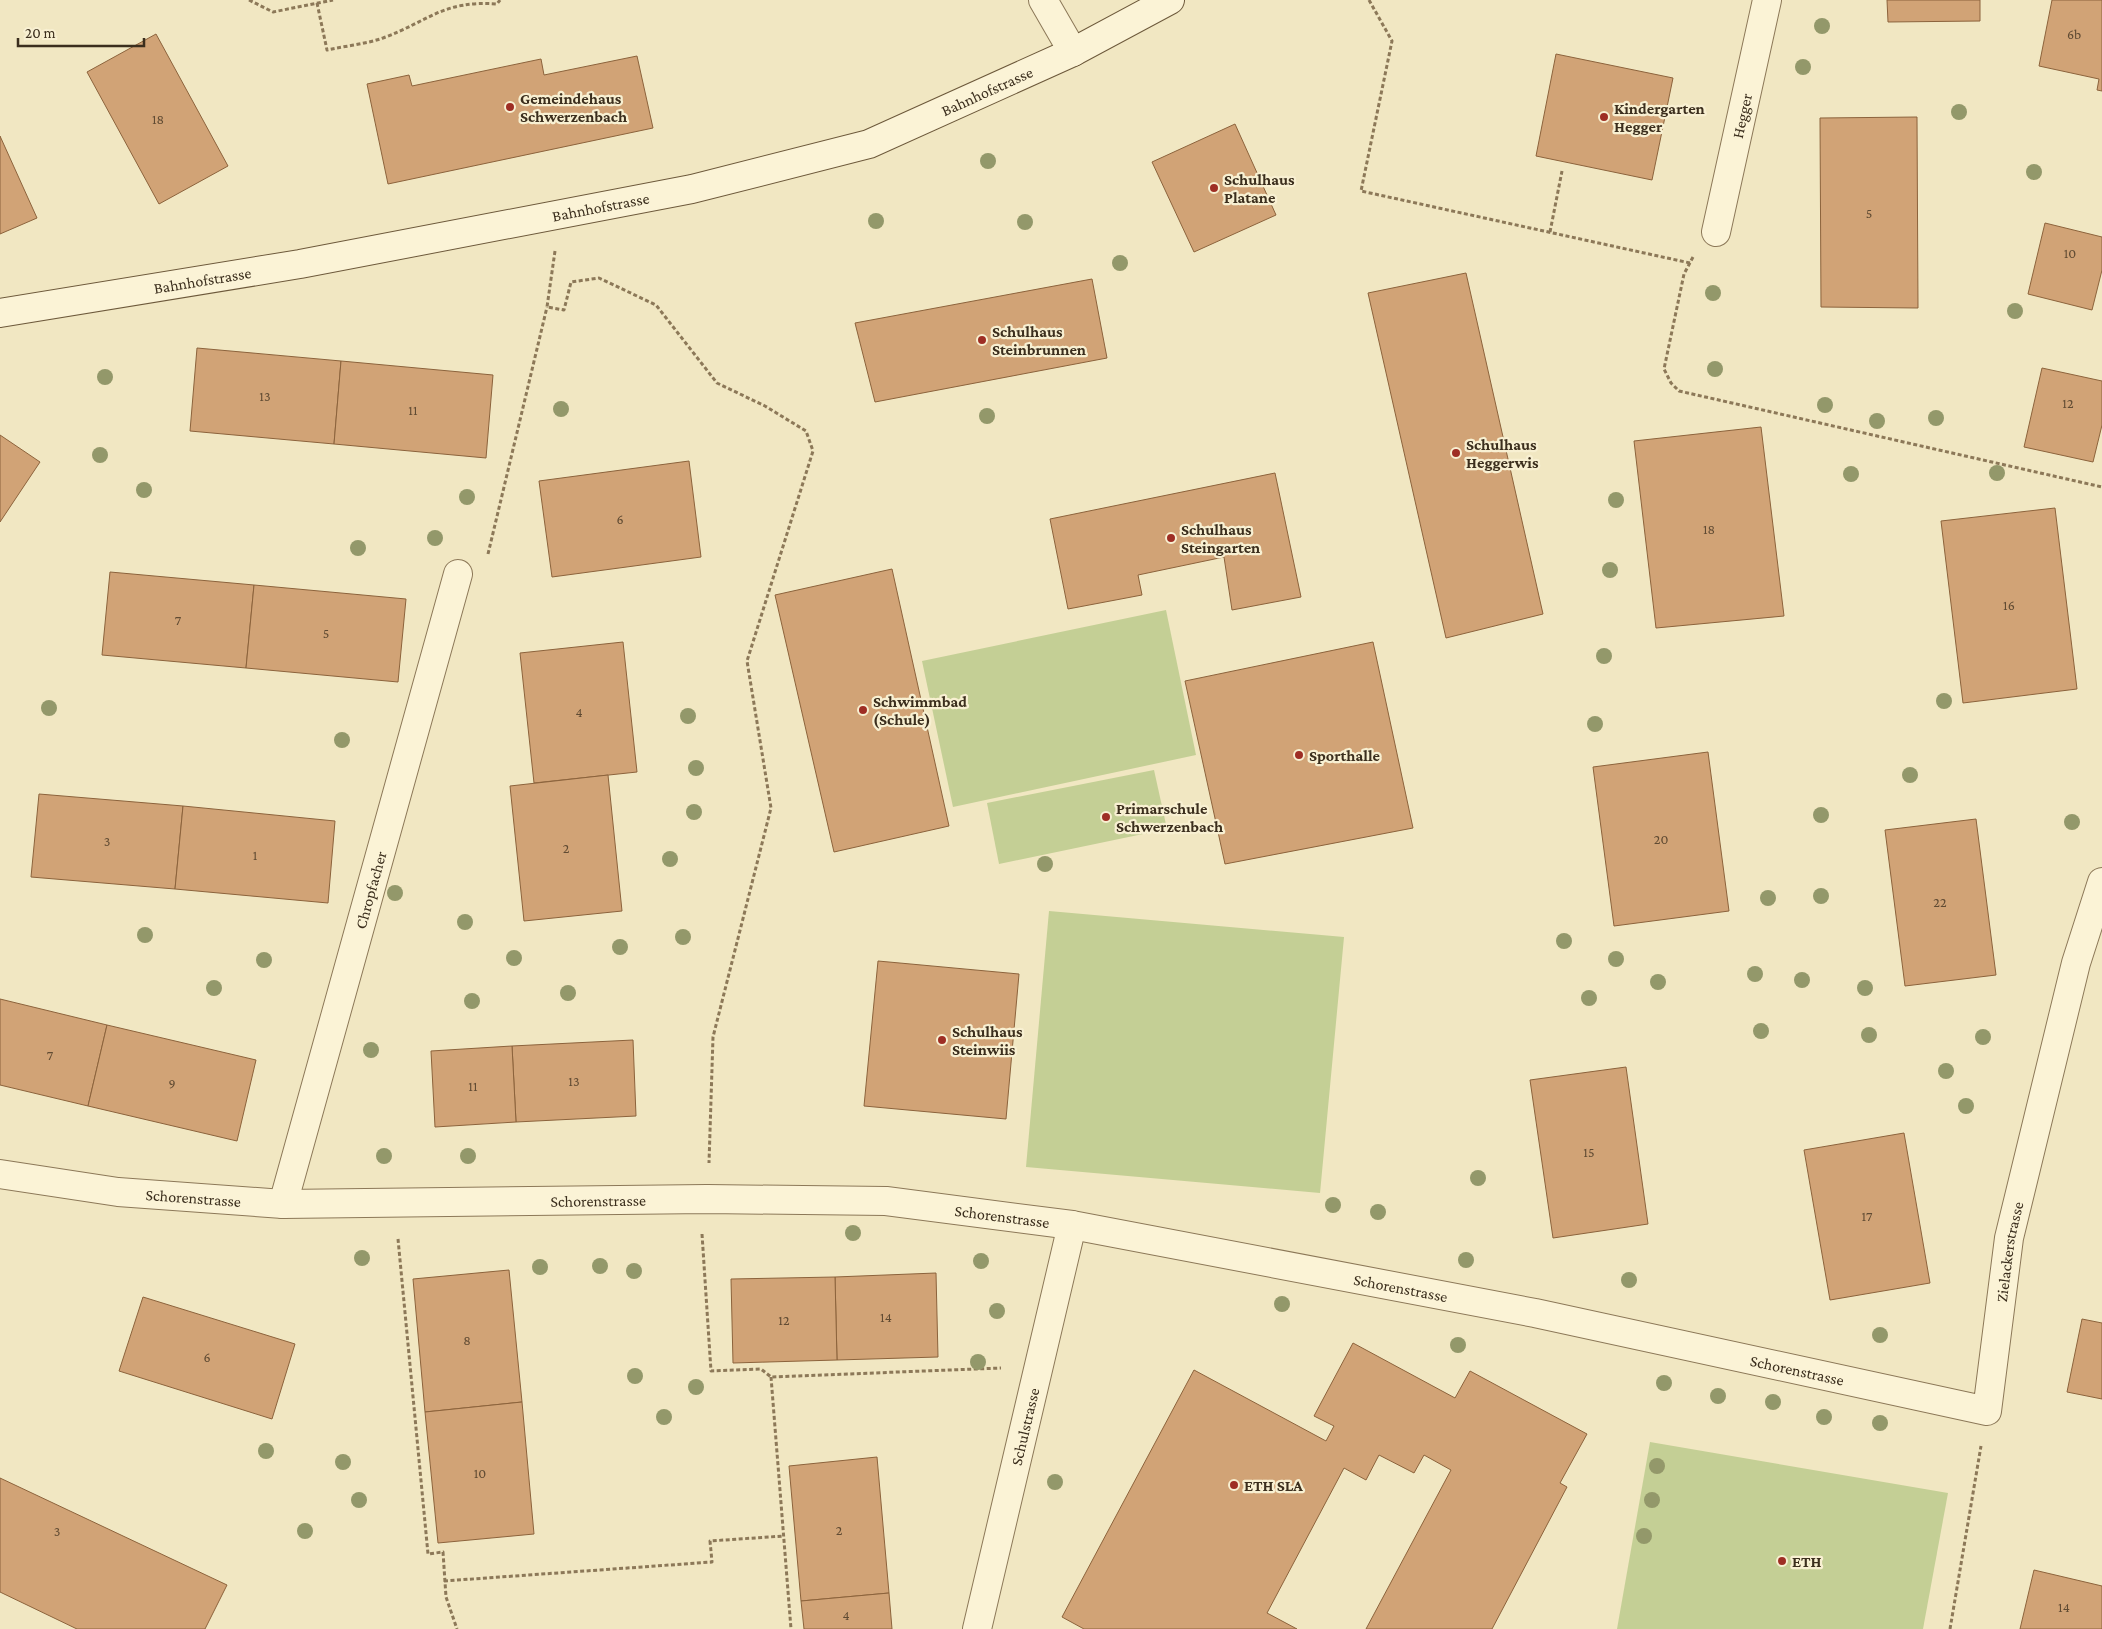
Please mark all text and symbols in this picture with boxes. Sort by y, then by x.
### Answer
scale bar [18,15,144,47]
text: 20 m [25,25,56,41]
house number: 6b [2067,26,2081,42]
street label: Bahnhofstrasse [939,63,1035,119]
place label: Gemeindehaus Schwerzenbach [520,90,627,125]
street label: Hegger [1729,91,1755,140]
place label: Kindergarten Hegger [1614,100,1705,135]
marker: Gemeindehaus Schwerzenbach [504,101,516,113]
house number: 18 [152,111,164,127]
marker: Kindergarten Hegger [1598,111,1610,123]
place label: Schulhaus Platane [1224,171,1295,206]
marker: Schulhaus Platane [1208,182,1220,194]
street label: Bahnhofstrasse [551,189,651,225]
house number: 5 [1866,205,1872,221]
house number: 10 [2064,245,2076,261]
street label: Bahnhofstrasse [152,264,252,297]
place label: Schulhaus Steinbrunnen [992,323,1086,358]
marker: Schulhaus Steinbrunnen [976,334,988,346]
house number: 13 [259,388,271,404]
house number: 12 [2062,395,2074,411]
house number: 11 [408,402,418,418]
place label: Schulhaus Heggerwis [1466,436,1539,471]
marker: Schulhaus Heggerwis [1450,447,1462,459]
house number: 6 [616,511,624,527]
place label: Schulhaus Steingarten [1181,521,1260,556]
house number: 18 [1703,521,1715,537]
marker: Schulhaus Steingarten [1165,532,1177,544]
house number: 16 [2003,597,2015,613]
house number: 7 [175,612,182,628]
house number: 5 [323,625,329,641]
place label: Schwimmbad (Schule) [873,693,967,729]
house number: 4 [575,704,583,720]
marker: Schwimmbad (Schule) [857,704,869,716]
place label: Sporthalle [1309,747,1381,764]
marker: Sporthalle [1293,749,1305,761]
place label: Primarschule Schwerzenbach [1116,800,1223,835]
marker: Primarschule Schwerzenbach [1100,811,1112,823]
house number: 20 [1654,831,1668,847]
house number: 3 [104,833,110,849]
house number: 2 [563,840,570,856]
house number: 1 [253,847,258,863]
street label: Chropfacher [352,849,390,931]
house number: 22 [1933,894,1947,910]
place label: Schulhaus Steinwiis [952,1023,1023,1058]
marker: Schulhaus Steinwiis [936,1034,948,1046]
house number: 7 [47,1047,54,1063]
house number: 13 [568,1073,580,1089]
house number: 9 [168,1075,176,1091]
house number: 11 [468,1078,478,1094]
house number: 15 [1583,1144,1595,1160]
street label: Schorenstrasse [145,1186,242,1210]
street label: Schorenstrasse [550,1192,646,1210]
street label: Zielackerstrasse [1993,1200,2027,1303]
street label: Schorenstrasse [954,1202,1051,1231]
house number: 17 [1861,1208,1873,1224]
street label: Schorenstrasse [1352,1271,1449,1305]
house number: 14 [880,1309,892,1325]
house number: 12 [778,1312,790,1328]
house number: 8 [463,1332,471,1348]
house number: 6 [203,1349,211,1365]
street label: Schorenstrasse [1749,1352,1846,1389]
street label: Schulstrasse [1008,1386,1042,1467]
house number: 10 [474,1465,486,1481]
place label: ETH SLA [1244,1477,1303,1494]
marker: ETH SLA [1228,1479,1240,1491]
house number: 2 [836,1522,843,1538]
house number: 3 [54,1523,60,1539]
place label: ETH [1792,1553,1822,1570]
marker: ETH [1776,1555,1788,1567]
house number: 14 [2058,1599,2070,1615]
house number: 4 [842,1607,850,1623]

